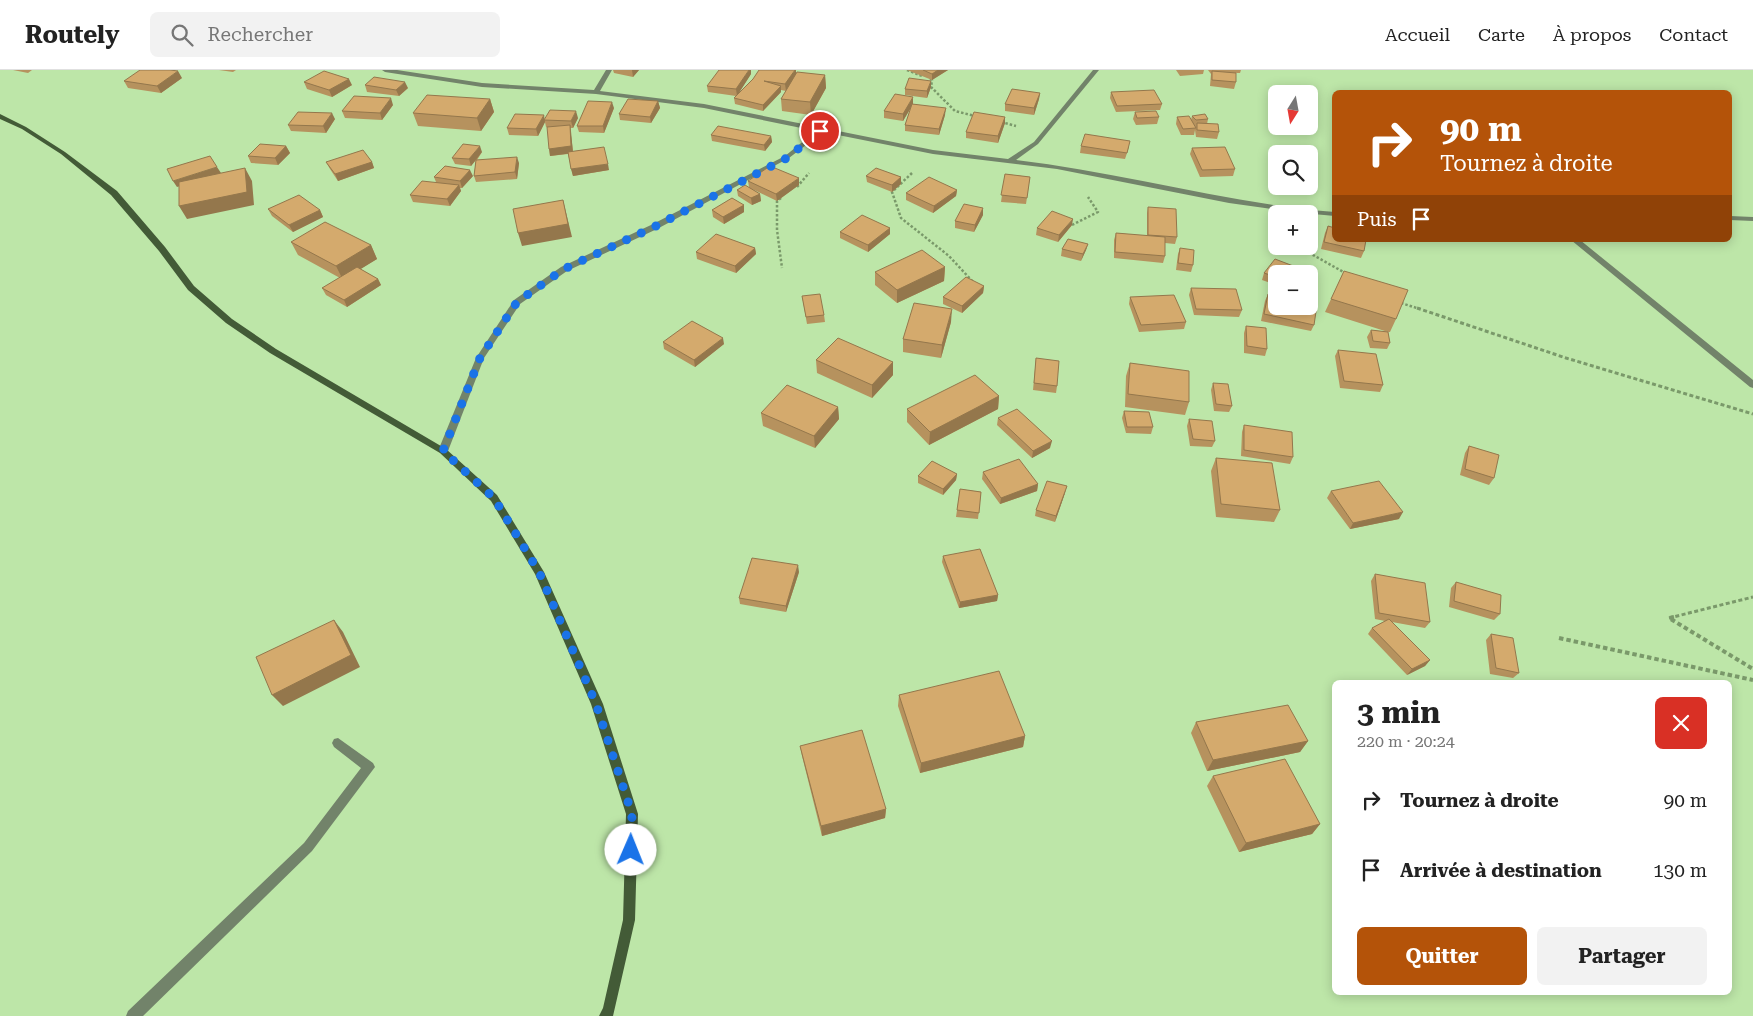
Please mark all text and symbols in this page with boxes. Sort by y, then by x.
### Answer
search box [150,12,500,57]
text: Routely [25,21,120,49]
icon: search [168,21,196,49]
text: Rechercher [208,23,313,46]
text: Accueil [1385,24,1450,45]
text: Carte [1478,24,1525,45]
text: À propos [1553,24,1631,45]
text: Contact [1659,24,1728,45]
north arrow [1268,85,1318,135]
map controls [1268,85,1318,315]
text: 90 m [1440,109,1522,150]
pin [799,110,841,152]
icon: right [1357,110,1422,175]
icon: arrive [806,117,834,145]
button: search [1268,145,1318,195]
text: Tournez à droite [1440,151,1613,176]
button: + [1268,205,1318,255]
icon: arrive [1407,205,1435,233]
text: Puis [1357,208,1397,231]
button: − [1268,265,1318,315]
text: 3 min [1357,695,1440,730]
button: close [1655,697,1707,749]
text: 220 m · 20:24 [1357,732,1455,751]
icon: right [1357,786,1385,814]
text: Tournez à droite [1400,789,1559,812]
text: 90 m [1664,789,1707,812]
position arrow [604,823,656,875]
icon: arrive [1357,856,1385,884]
text: Arrivée à destination [1400,859,1602,882]
text: 130 m [1653,859,1707,882]
button: Quitter [1357,927,1527,985]
button: Partager [1537,927,1707,985]

